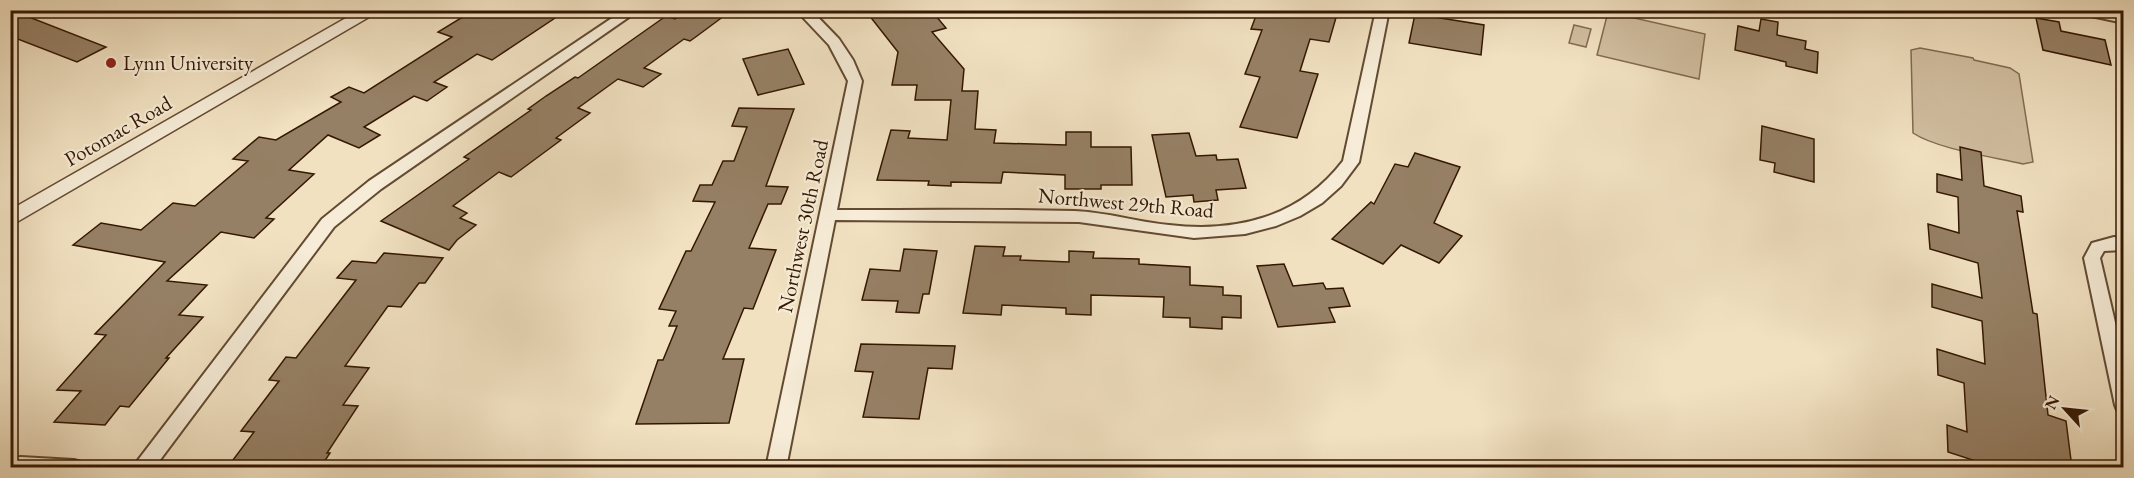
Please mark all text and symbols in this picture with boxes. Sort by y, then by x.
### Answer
place label: Lynn University [123,49,254,76]
marker: Lynn University [104,56,118,70]
street label: Potomac Road [59,89,177,172]
street label: Northwest 30th Road [771,137,834,315]
street label: Northwest 29th Road [1037,181,1215,224]
north arrow [2035,379,2095,439]
text: N [2040,392,2064,413]

